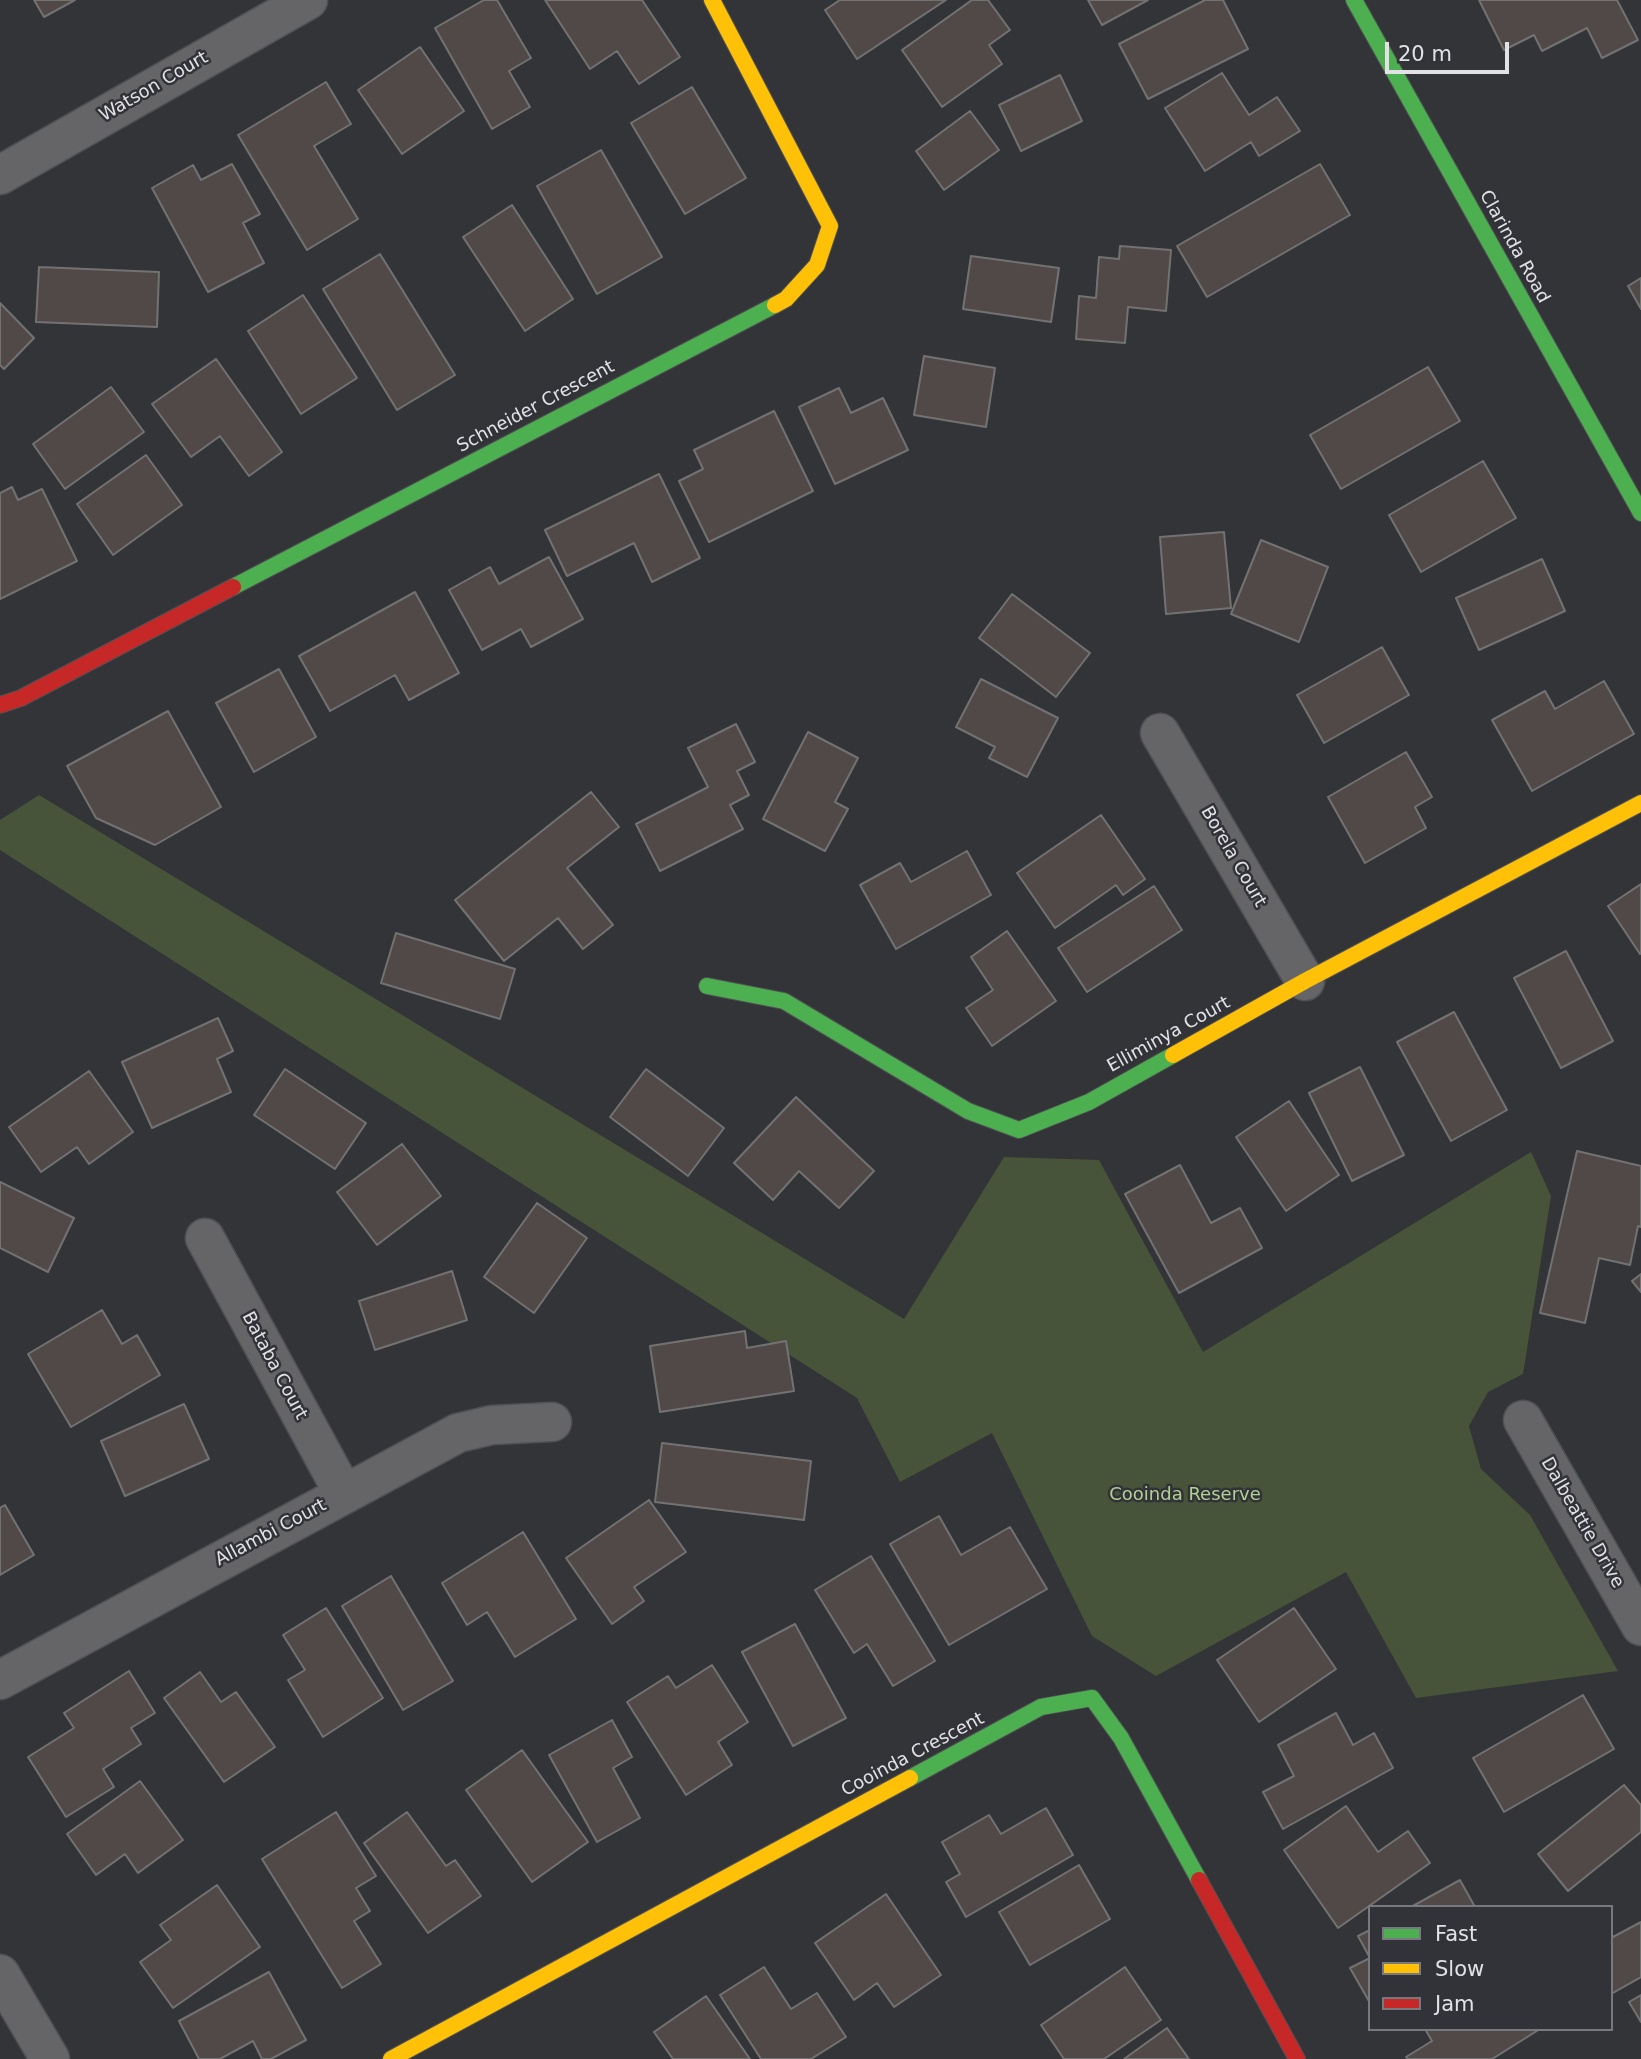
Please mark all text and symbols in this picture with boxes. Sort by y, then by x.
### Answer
scale bar [1389,28,1513,72]
text: 20 m [1398,42,1452,66]
street label: Watson Court [96,47,212,127]
street label: Clarinda Road [1474,187,1554,307]
street label: Schneider Crescent [454,356,618,458]
street label: Borela Court [1195,803,1271,911]
street label: Elliminya Court [1104,992,1234,1078]
street label: Bataba Court [237,1308,311,1424]
street label: Dalbeattie Drive [1536,1454,1628,1592]
park label: Cooinda Reserve [1109,1484,1261,1506]
street label: Allambi Court [212,1495,330,1571]
street label: Cooinda Crescent [838,1708,988,1802]
legend [1368,1905,1613,2031]
text: Fast [1435,1922,1477,1946]
text: Slow [1435,1957,1484,1981]
text: Jam [1435,1992,1475,2016]

